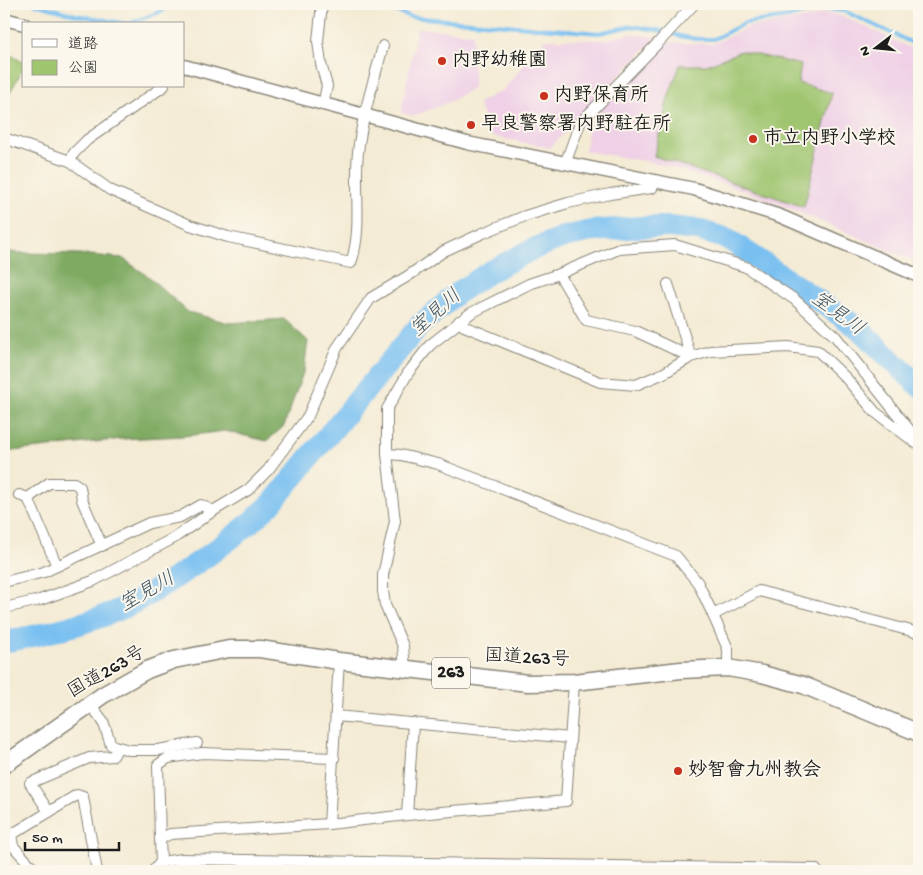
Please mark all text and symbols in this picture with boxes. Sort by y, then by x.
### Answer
legend [22,22,185,88]
north arrow [850,22,900,72]
text: 道路 [68,36,98,54]
text: N [856,44,875,58]
place label: 内野幼稚園 [452,49,547,73]
marker: 内野幼稚園 [436,55,448,67]
text: 公園 [68,60,98,78]
place label: 内野保育所 [554,84,649,108]
marker: 内野保育所 [538,90,550,102]
place label: 早良警察署内野駐在所 [481,113,671,137]
marker: 早良警察署内野駐在所 [465,119,477,131]
place label: 市立内野小学校 [763,127,896,151]
marker: 市立内野小学校 [747,133,759,145]
water label: 室見川 [406,284,467,343]
water label: 室見川 [806,286,869,342]
water label: 室見川 [115,566,180,618]
street label: 国道263号 [64,641,150,704]
street label: 国道263号 [484,644,571,673]
road number: 263 [432,658,470,688]
place label: 妙智會九州教会 [688,759,821,783]
marker: 妙智會九州教会 [672,765,684,777]
scale bar [25,820,119,852]
text: 50 m [32,830,63,848]

